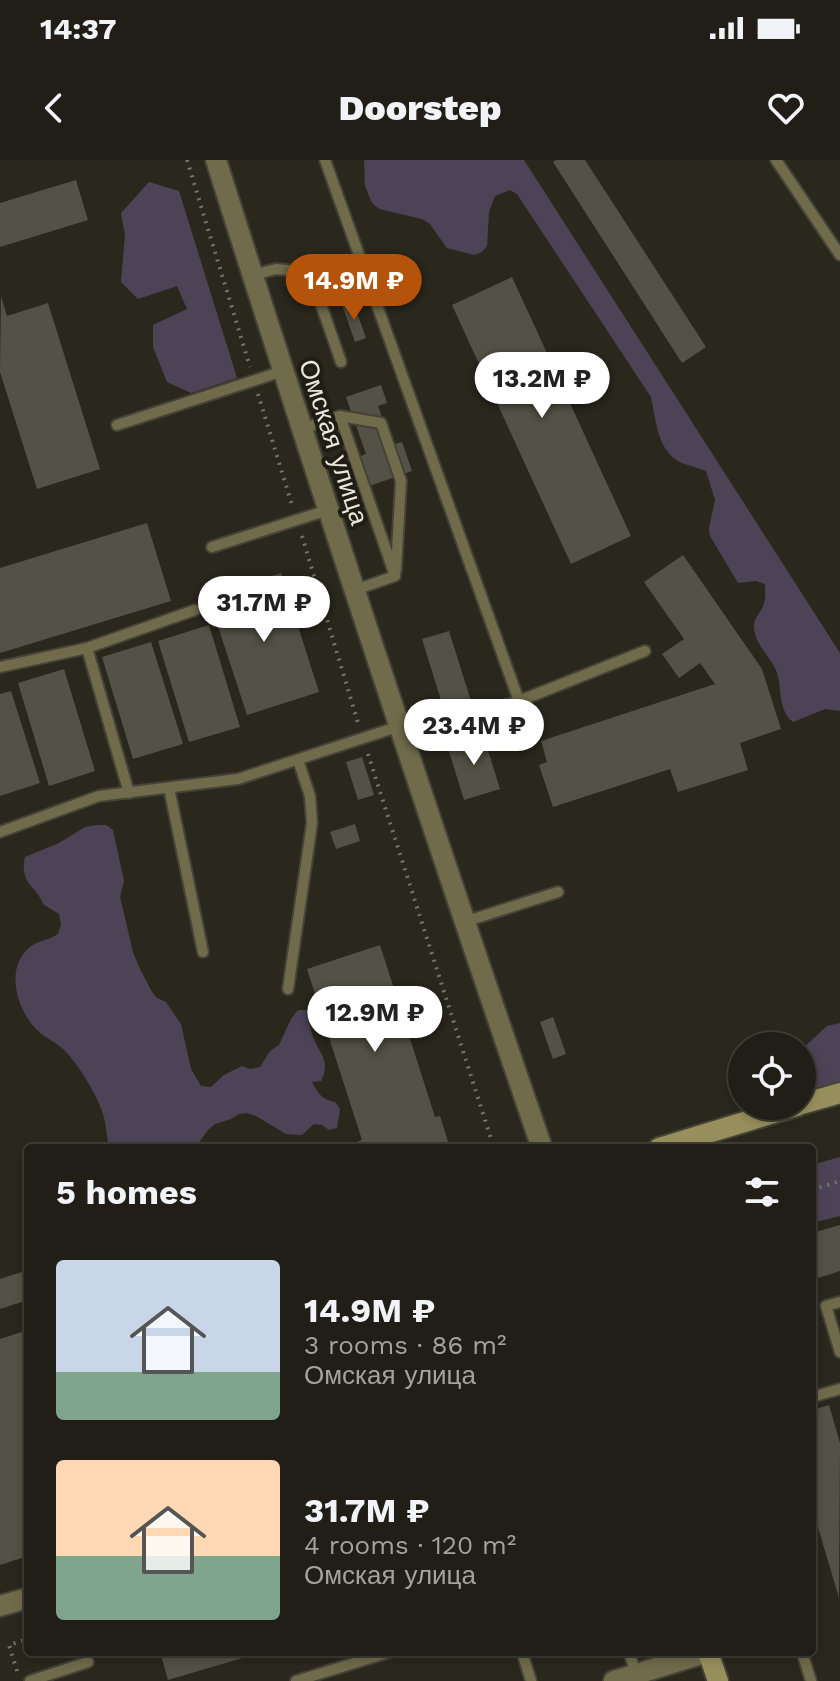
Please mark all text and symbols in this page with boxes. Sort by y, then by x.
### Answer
text: 14:37 [40,11,117,46]
icon: back [32,86,76,130]
icon: heart [764,86,808,130]
text: Doorstep [338,87,502,129]
pin: 14.9M ₽ [280,254,428,322]
text: 14.9M ₽ [304,265,404,295]
pin: 13.2M ₽ [468,352,616,420]
street label: Омская улица [293,356,375,529]
text: 13.2M ₽ [493,363,591,393]
pin: 31.7M ₽ [190,576,338,644]
text: 31.7M ₽ [216,587,312,617]
pin: 23.4M ₽ [400,699,548,767]
text: 23.4M ₽ [422,710,526,740]
pin: 12.9M ₽ [301,986,449,1054]
text: 12.9M ₽ [325,997,425,1027]
map controls [728,1032,816,1120]
button: locate [728,1032,816,1120]
icon: filters [740,1170,784,1214]
text: 5 homes [56,1172,197,1212]
text: 14.9M ₽ [304,1290,435,1330]
icon: home [120,1292,216,1388]
text: 3 rooms · 86 m² [304,1330,506,1360]
text: Омская улица [304,1360,476,1390]
text: 31.7M ₽ [304,1490,430,1530]
icon: home [120,1492,216,1588]
text: 4 rooms · 120 m² [304,1530,516,1560]
text: Омская улица [304,1560,476,1590]

